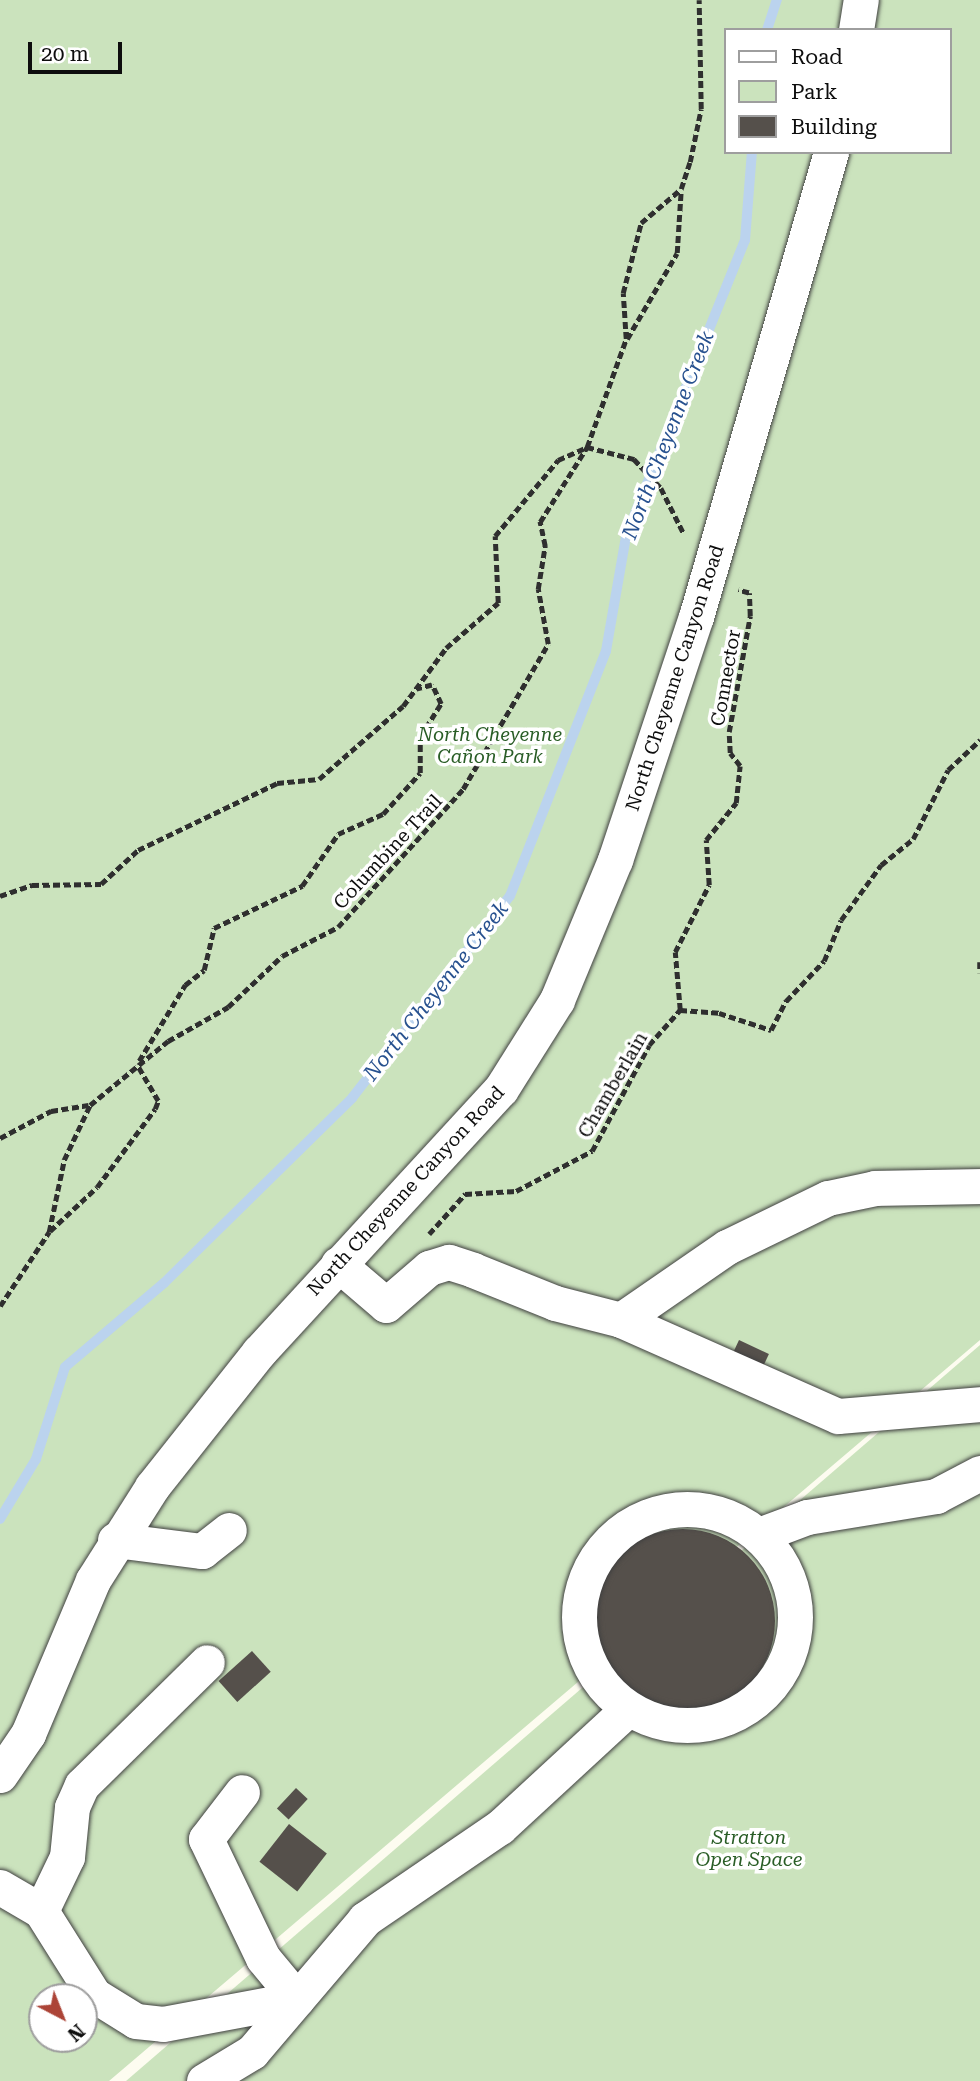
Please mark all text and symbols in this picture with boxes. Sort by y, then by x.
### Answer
scale bar [32,28,126,72]
legend [724,28,952,154]
text: 20 m [41,42,89,66]
text: Road [791,45,843,69]
text: Park [791,80,837,104]
text: Building [791,115,877,139]
water label: North Cheyenne Creek [617,328,719,542]
street label: North Cheyenne Canyon Road [621,542,729,814]
street label: Connector [706,628,746,728]
park label: North Cheyenne Cañon Park [418,724,562,768]
street label: Columbine Trail [329,790,447,914]
water label: North Cheyenne Creek [358,896,514,1086]
street label: Chamberlain [574,1028,652,1142]
street label: North Cheyenne Canyon Road [303,1081,509,1301]
park label: Stratton Open Space [696,1827,802,1871]
north arrow [28,1983,98,2053]
text: N [63,2019,89,2046]

